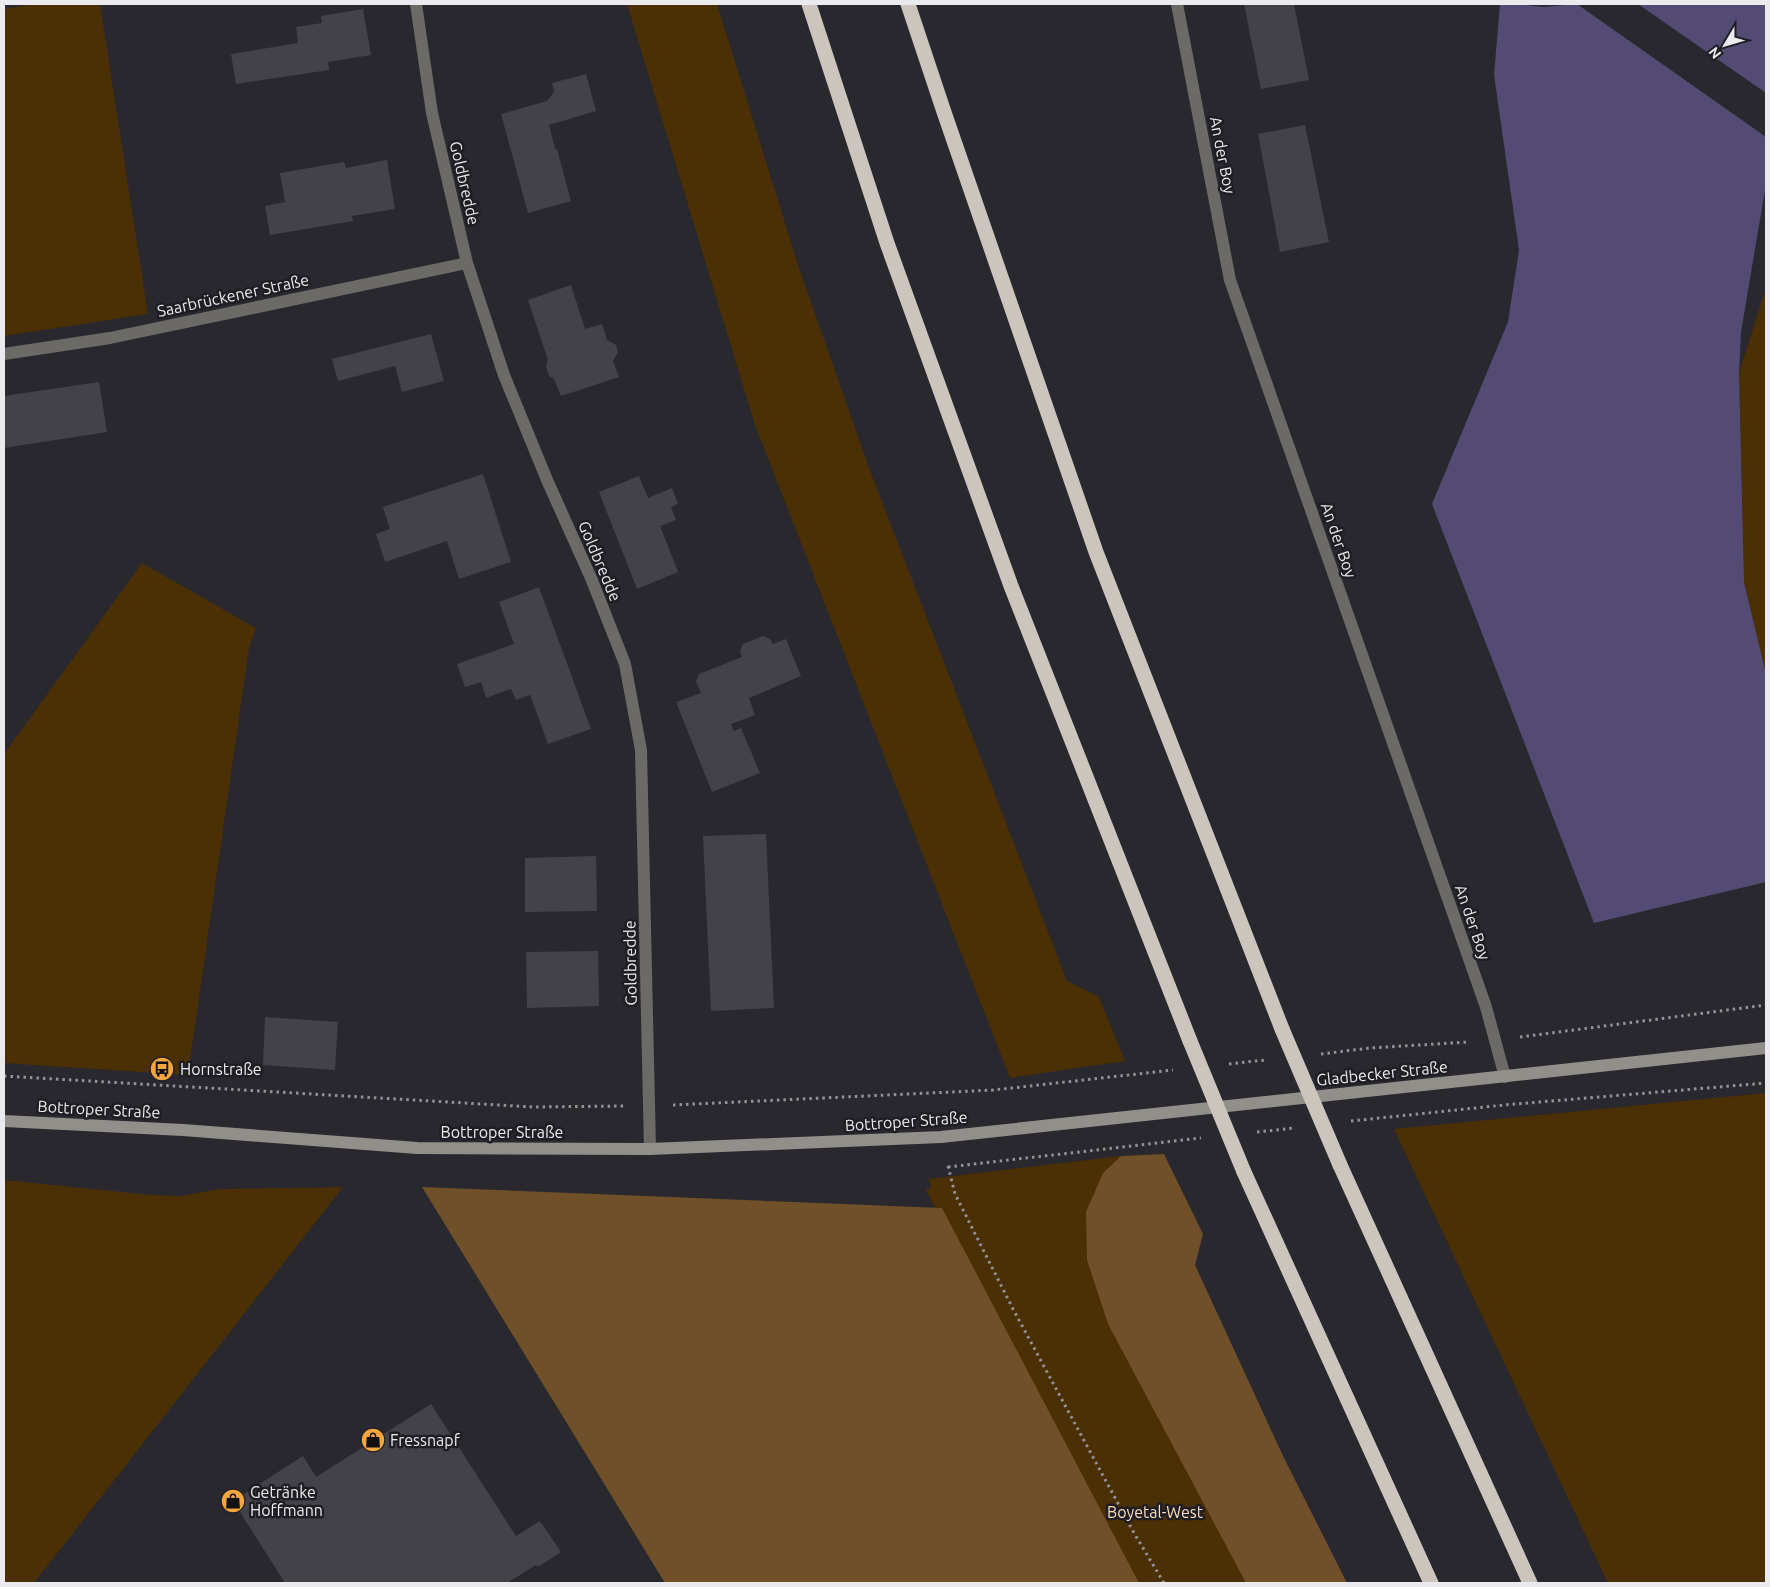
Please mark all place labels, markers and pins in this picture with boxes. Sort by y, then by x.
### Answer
bus stop icon: Hornstraße [149,1056,175,1082]
place label: Hornstraße [180,1060,262,1078]
shop icon: Fressnapf [360,1427,386,1453]
place label: Fressnapf [390,1431,461,1449]
place label: Getränke Hoffmann [250,1483,323,1519]
shop icon: Getränke Hoffmann [220,1488,246,1514]

